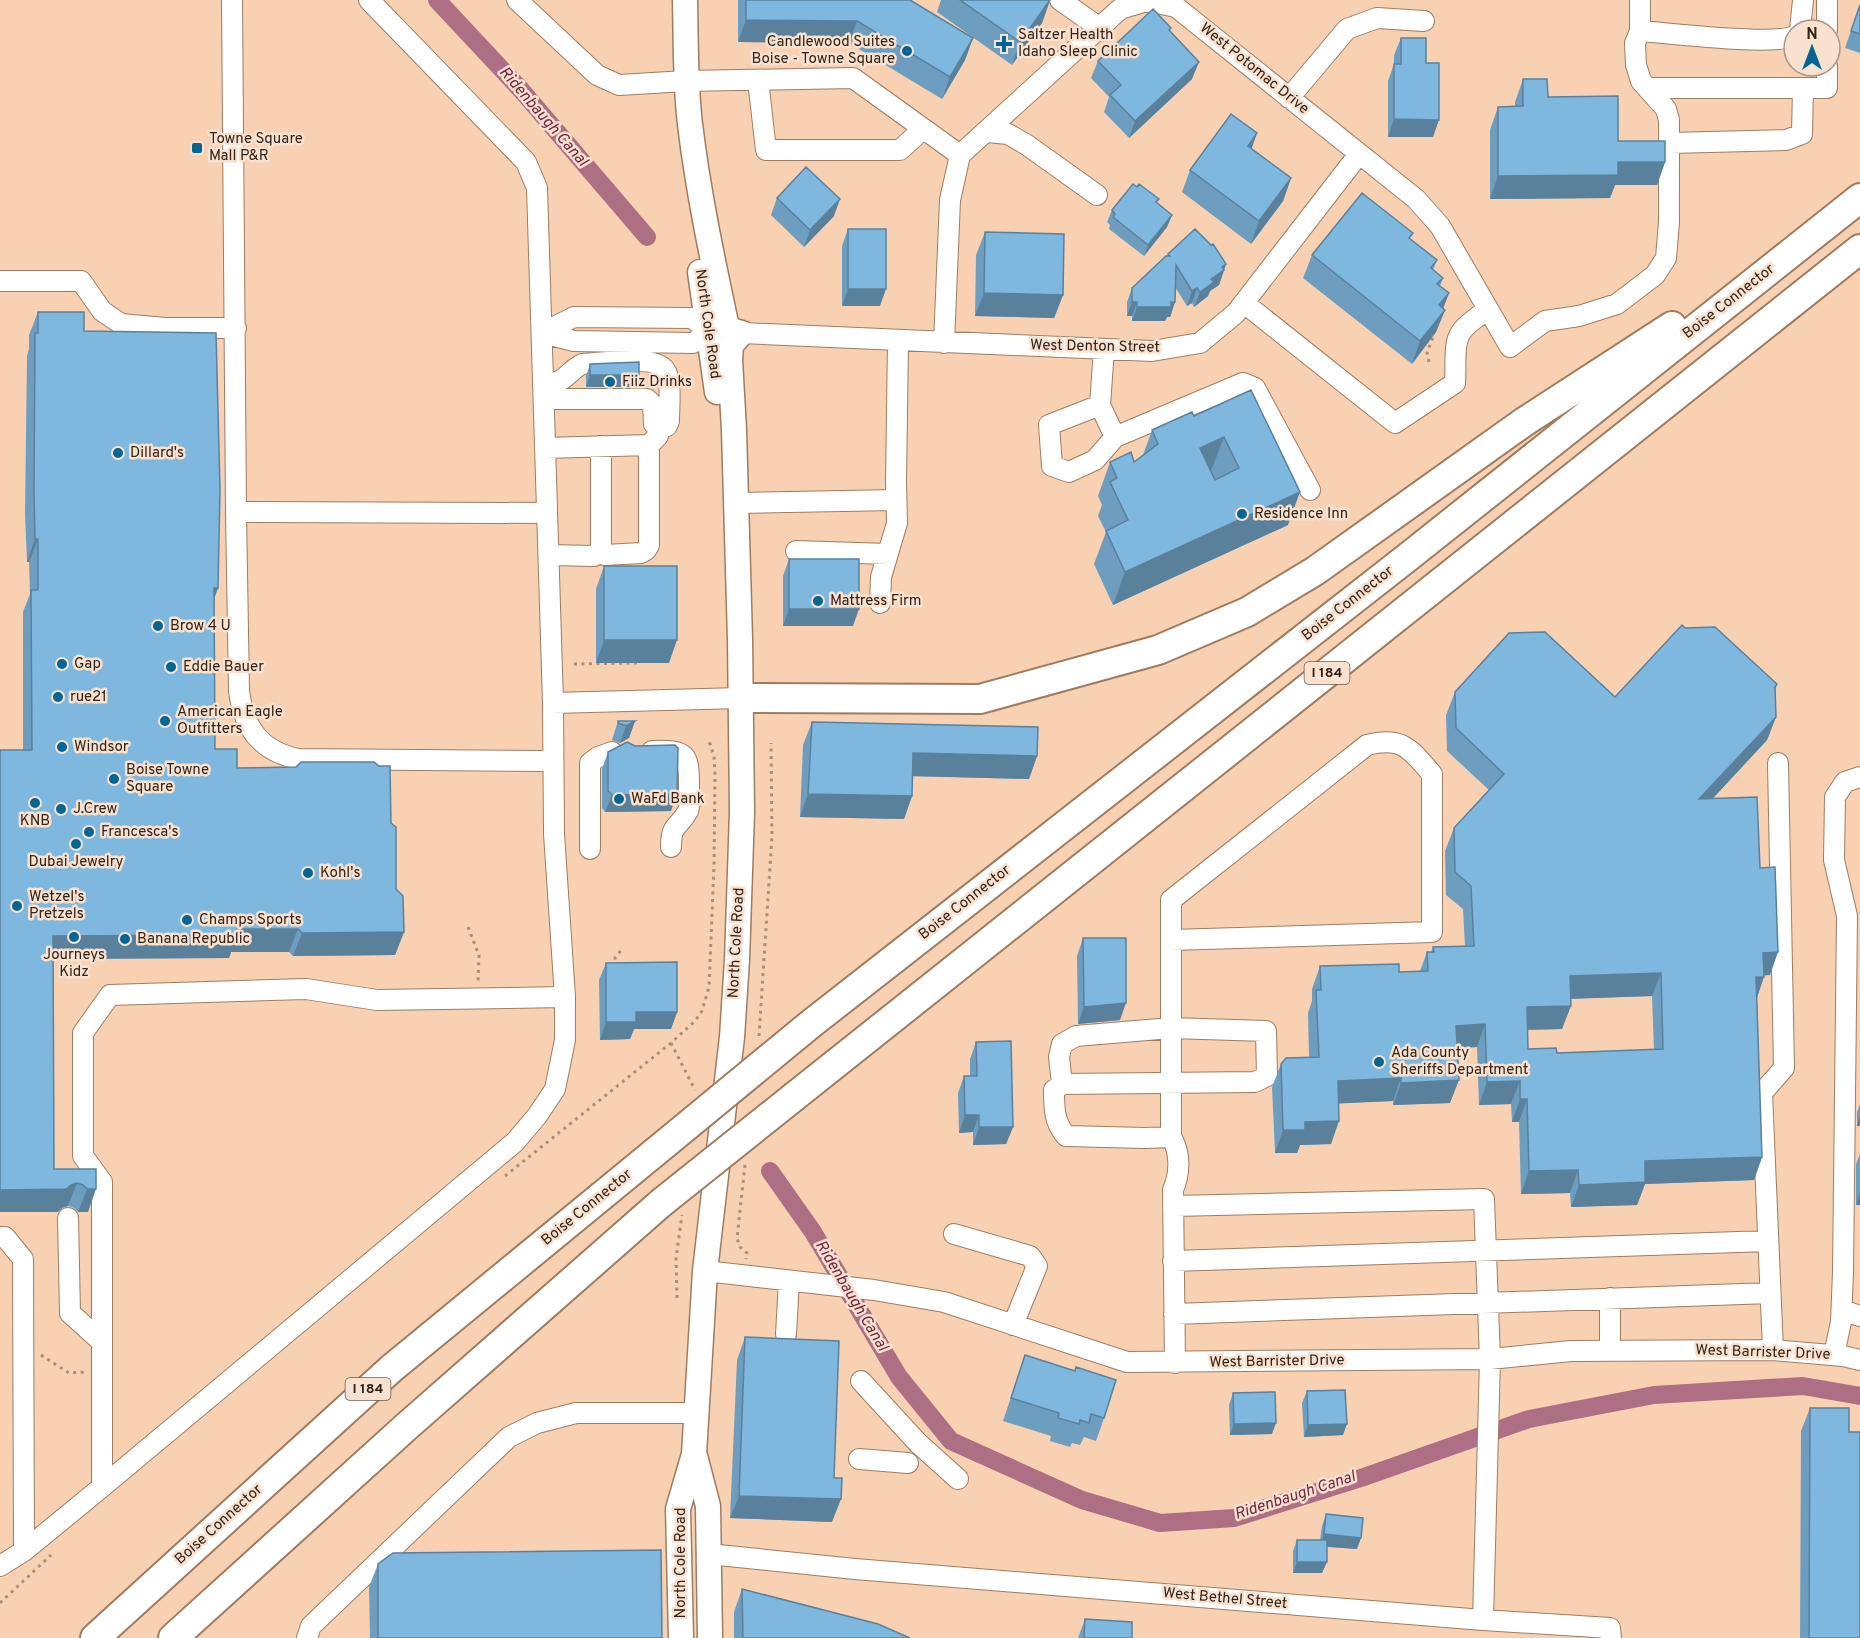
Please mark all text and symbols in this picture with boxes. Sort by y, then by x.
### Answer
north arrow [1782,18,1842,78]
street label: West Potomac Drive [1195,19,1313,119]
text: N [1806,25,1818,45]
place label: Saltzer Health Idaho Sleep Clinic [1018,26,1138,62]
place label: Candlewood Suites Boise - Towne Square [752,33,895,69]
marker: Saltzer Health Idaho Sleep Clinic [995,35,1013,53]
marker: Candlewood Suites Boise - Towne Square [900,44,914,58]
water label: Ridenbaugh Canal [494,63,592,172]
place label: Towne Square Mall P&R [209,130,303,166]
marker: Towne Square Mall P&R [190,141,204,155]
street label: Boise Connector [1679,260,1779,344]
street label: North Cole Road [690,268,724,380]
street label: West Denton Street [1030,336,1160,358]
place label: Fiiz Drinks [622,373,692,392]
marker: Fiiz Drinks [603,375,617,389]
place label: Dillard's [130,444,184,463]
marker: Dillard's [111,446,125,460]
place label: Residence Inn [1254,505,1348,524]
marker: Residence Inn [1235,507,1249,521]
street label: Boise Connector [1298,562,1398,646]
place label: Mattress Firm [830,592,921,611]
marker: Mattress Firm [811,594,825,608]
place label: Brow 4 U [170,617,231,636]
marker: Brow 4 U [151,619,165,633]
place label: Gap [74,655,101,674]
marker: Gap [55,657,69,671]
place label: Eddie Bauer [183,658,264,677]
marker: Eddie Bauer [164,660,178,674]
road number: I 184 [1304,662,1350,684]
place label: rue21 [70,688,107,707]
marker: rue21 [51,690,65,704]
place label: American Eagle Outfitters [177,703,283,739]
marker: American Eagle Outfitters [158,714,172,728]
place label: Windsor [74,738,129,757]
marker: Windsor [55,740,69,754]
place label: Boise Towne Square [126,761,209,797]
marker: Boise Towne Square [107,772,121,786]
place label: WaFd Bank [631,790,705,809]
marker: WaFd Bank [612,792,626,806]
marker: KNB [28,796,42,810]
place label: J.Crew [73,800,118,819]
marker: J.Crew [54,802,68,816]
place label: KNB [20,812,50,831]
place label: Francesca's [101,823,179,842]
marker: Francesca's [82,825,96,839]
marker: Dubai Jewelry [69,837,83,851]
place label: Dubai Jewelry [28,853,124,872]
street label: Boise Connector [915,861,1015,945]
place label: Kohl's [320,864,361,883]
marker: Kohl's [301,866,315,880]
street label: North Cole Road [725,887,749,999]
place label: Wetzel's Pretzels [29,888,84,924]
marker: Wetzel's Pretzels [10,899,24,913]
place label: Champs Sports [199,911,302,930]
marker: Champs Sports [180,913,194,927]
marker: Journeys Kidz [67,930,81,944]
place label: Banana Republic [137,930,250,949]
marker: Banana Republic [118,932,132,946]
place label: Journeys Kidz [43,946,105,982]
place label: Ada County Sheriffs Department [1391,1044,1528,1080]
marker: Ada County Sheriffs Department [1372,1055,1386,1069]
street label: Boise Connector [538,1165,636,1250]
water label: Ridenbaugh Canal [810,1237,892,1356]
street label: West Barrister Drive [1695,1341,1831,1365]
street label: West Barrister Drive [1209,1351,1345,1373]
road number: I 184 [346,1378,391,1400]
water label: Ridenbaugh Canal [1232,1467,1359,1525]
street label: Boise Connector [171,1481,267,1569]
street label: North Cole Road [672,1508,691,1618]
street label: West Bethel Street [1162,1584,1288,1614]

